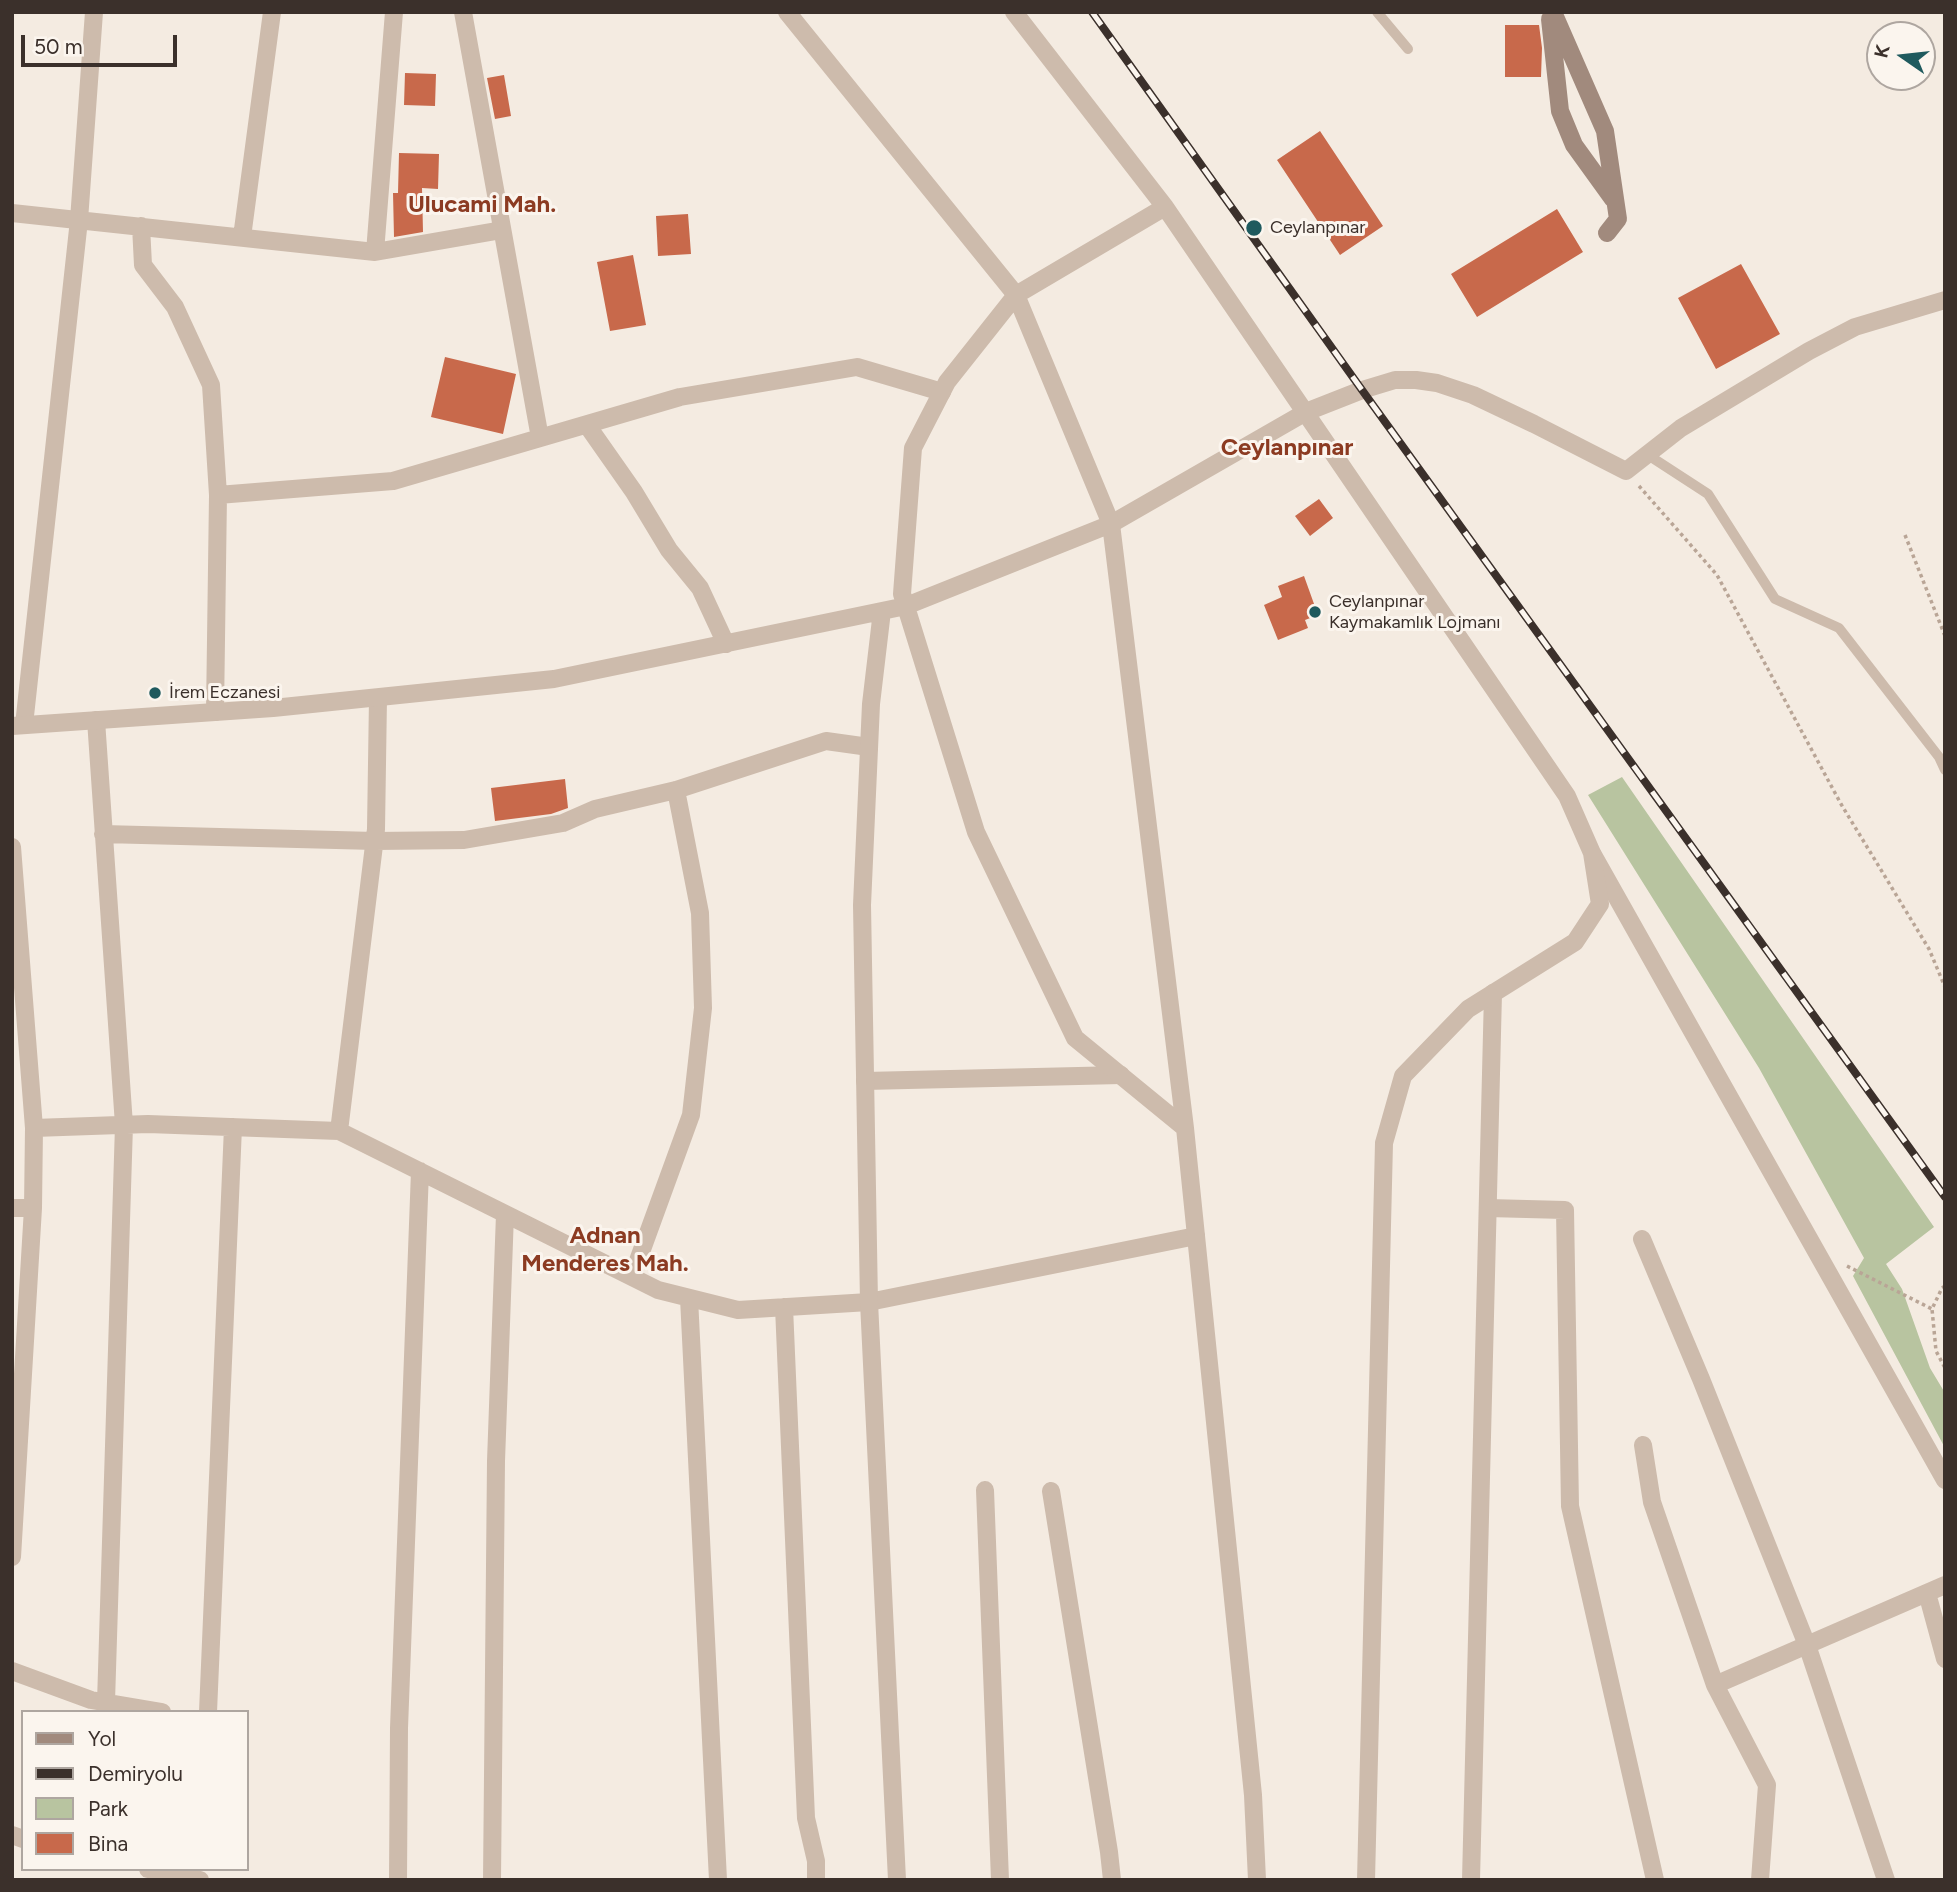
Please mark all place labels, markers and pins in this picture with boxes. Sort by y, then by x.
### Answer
place label: Ceylanpınar [1270,217,1365,239]
marker: Ceylanpınar [1244,218,1264,238]
place label: Ceylanpınar Kaymakamlık Lojmanı [1329,591,1501,634]
marker: Ceylanpınar Kaymakamlık Lojmanı [1307,604,1323,620]
place label: İrem Eczanesi [169,682,280,704]
marker: İrem Eczanesi [147,685,163,701]

